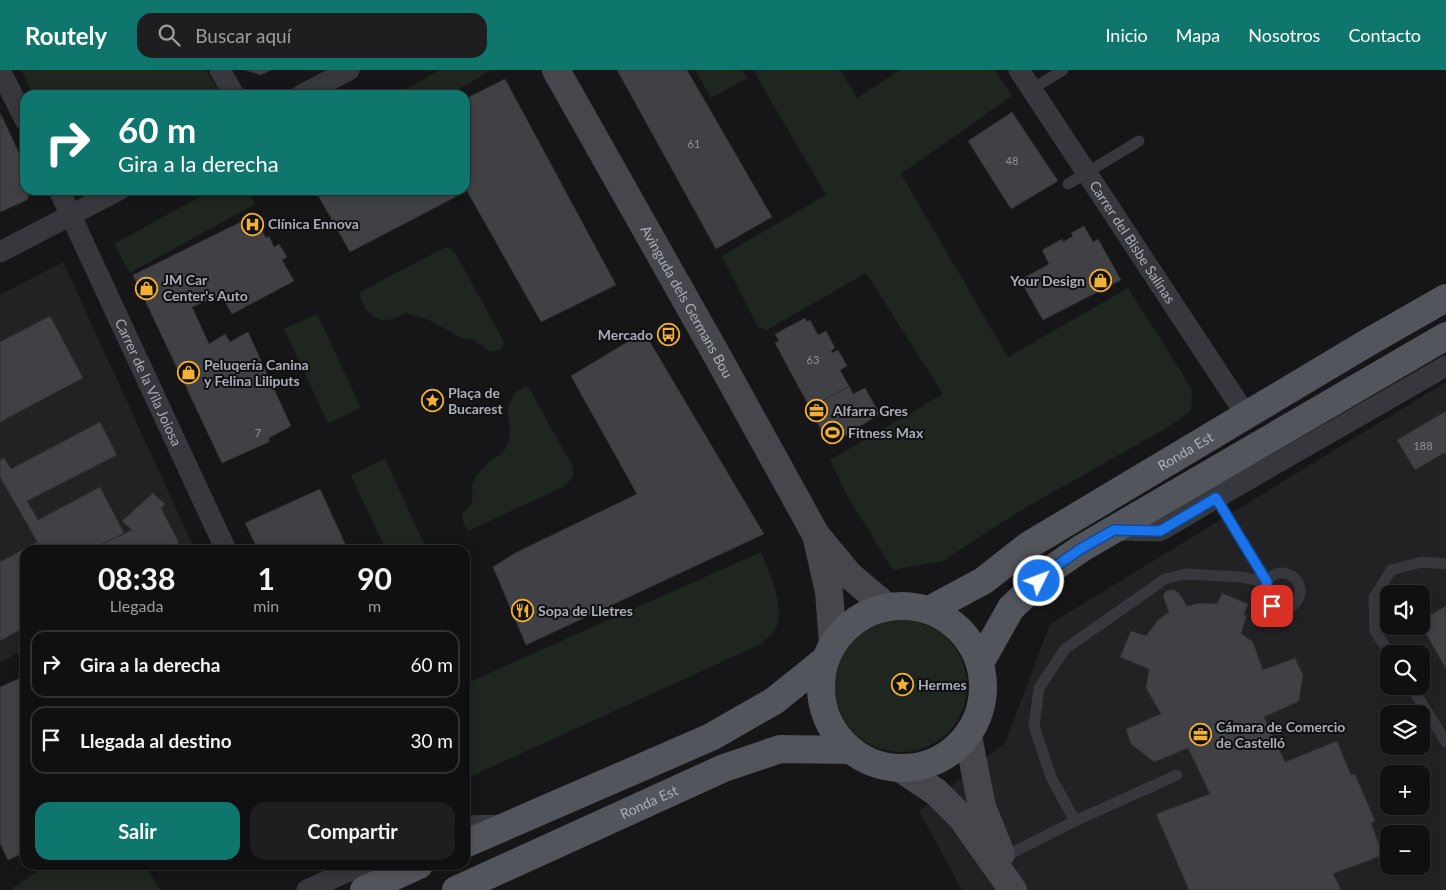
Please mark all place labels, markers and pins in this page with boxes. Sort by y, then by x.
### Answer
hospital icon: Clínica Ennova [240,212,264,236]
place label: Clínica Ennova [268,215,359,232]
shop icon: Your Design [1089,269,1113,293]
place label: JM Car Center's Auto [163,271,248,304]
place label: Your Design [1009,272,1085,289]
shop icon: JM Car Center's Auto [135,276,159,300]
bus stop icon: Mercado [657,323,681,347]
place label: Mercado [598,326,653,343]
place label: Peluqería Canina y Felina Liliputs [204,356,309,389]
shop icon: Peluqería Canina y Felina Liliputs [176,361,200,385]
place label: Plaça de Bucarest [448,384,503,417]
place icon: Plaça de Bucarest [420,389,444,413]
office icon: Alfarra Gres [805,399,829,423]
place label: Alfarra Gres [832,402,908,419]
sports icon: Fitness Max [820,421,844,445]
place label: Fitness Max [848,424,924,441]
pin [1251,585,1293,627]
restaurant icon: Sopa de Lletres [510,599,534,623]
place label: Sopa de Lletres [538,602,633,619]
place icon: Hermes [890,673,914,697]
place label: Hermes [918,676,967,693]
place label: Cámara de Comercio de Castelló [1216,718,1345,751]
office icon: Cámara de Comercio de Castelló [1188,723,1212,747]

